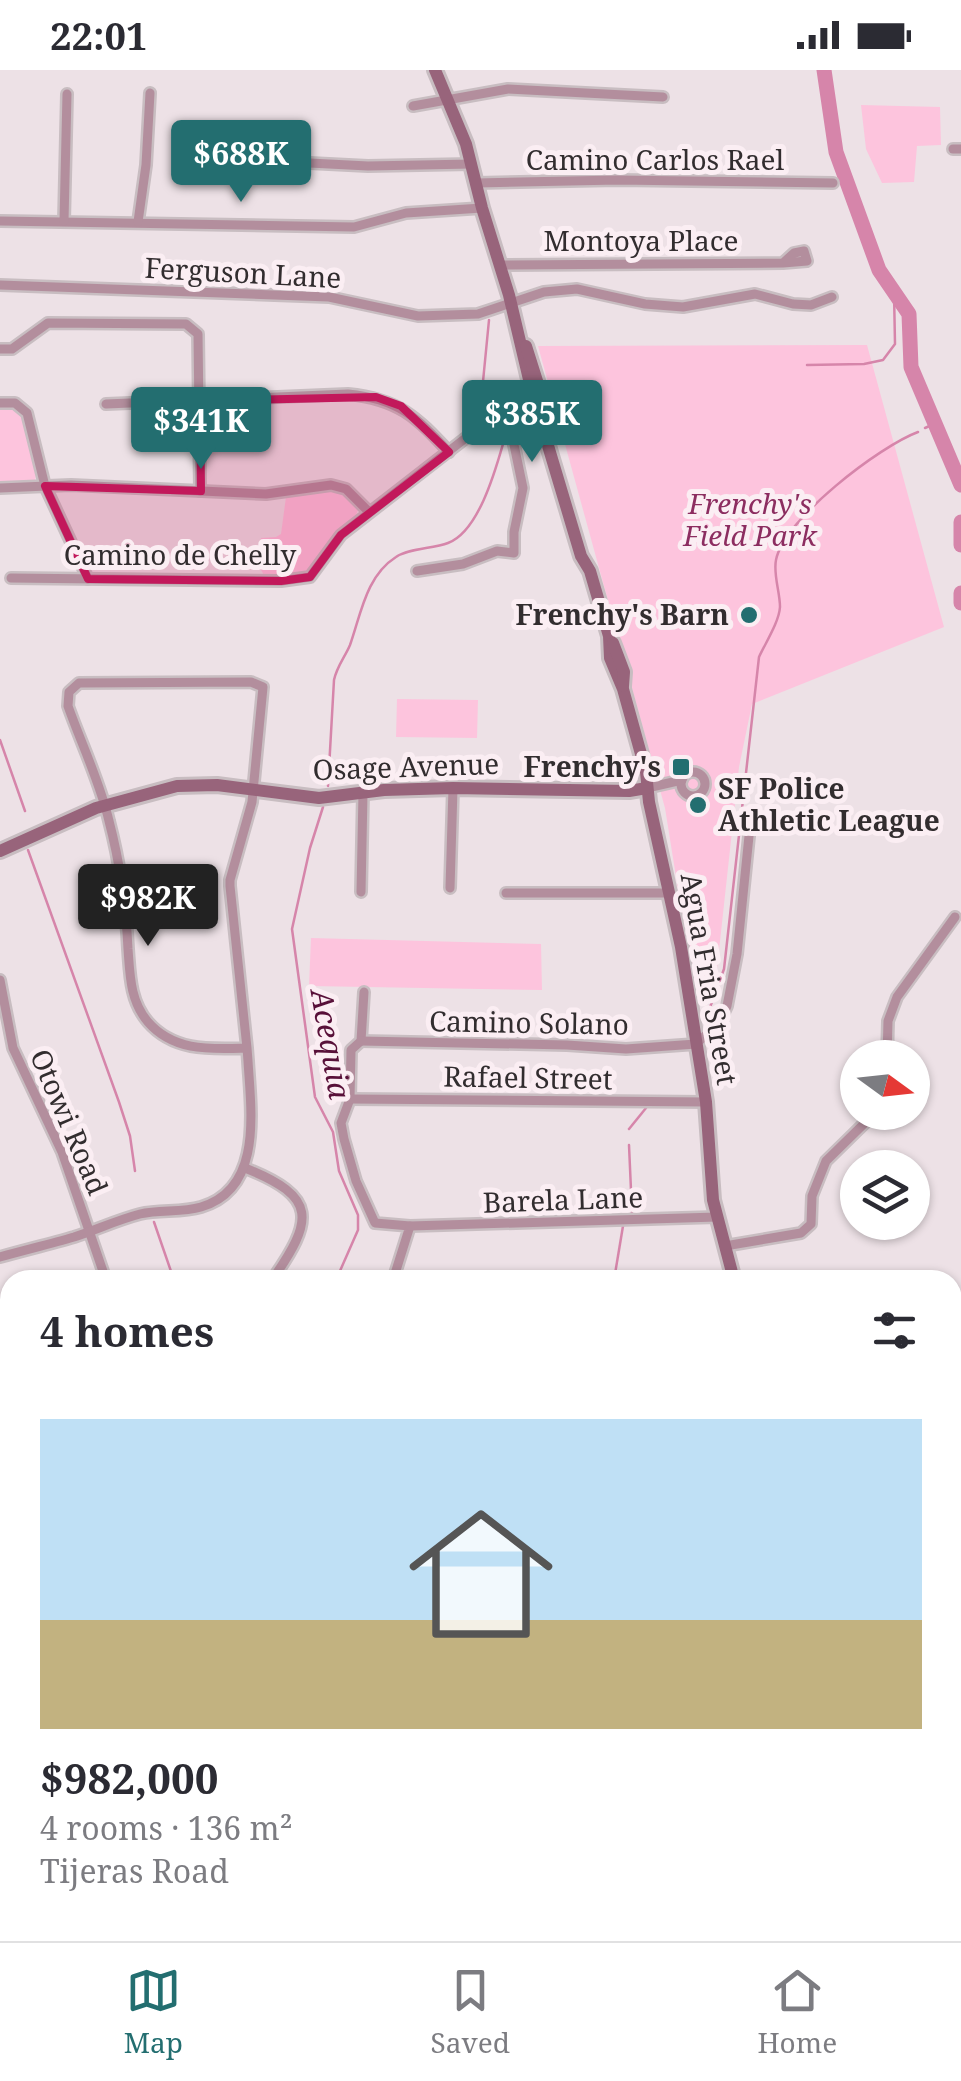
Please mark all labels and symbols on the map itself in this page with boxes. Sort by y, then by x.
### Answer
pin: $688K [171,120,311,205]
street label: Camino Carlos Rael [526,140,785,178]
street label: Montoya Place [544,221,738,259]
street label: Ferguson Lane [144,248,342,296]
pin: $385K [462,380,602,465]
pin: $341K [131,387,271,472]
park label: Frenchy's Field Park [682,484,818,554]
street label: Camino de Chelly [64,535,296,573]
place label: Frenchy's Barn [515,595,729,633]
marker: Frenchy's Barn [738,604,760,626]
street label: Osage Avenue [312,744,500,788]
place label: Frenchy's [524,747,661,785]
marker: Frenchy's [670,756,692,778]
place label: SF Police Athletic League [718,769,940,839]
marker: SF Police Athletic League [687,794,709,816]
pin: $982K [78,864,218,949]
street label: Agua Fria Street [673,870,747,1088]
water label: Acequia [301,983,361,1103]
street label: Camino Solano [429,1001,629,1043]
north arrow [840,1040,930,1130]
street label: Otowi Road [22,1043,118,1200]
street label: Rafael Street [443,1057,613,1097]
street label: Barela Lane [482,1177,644,1221]

